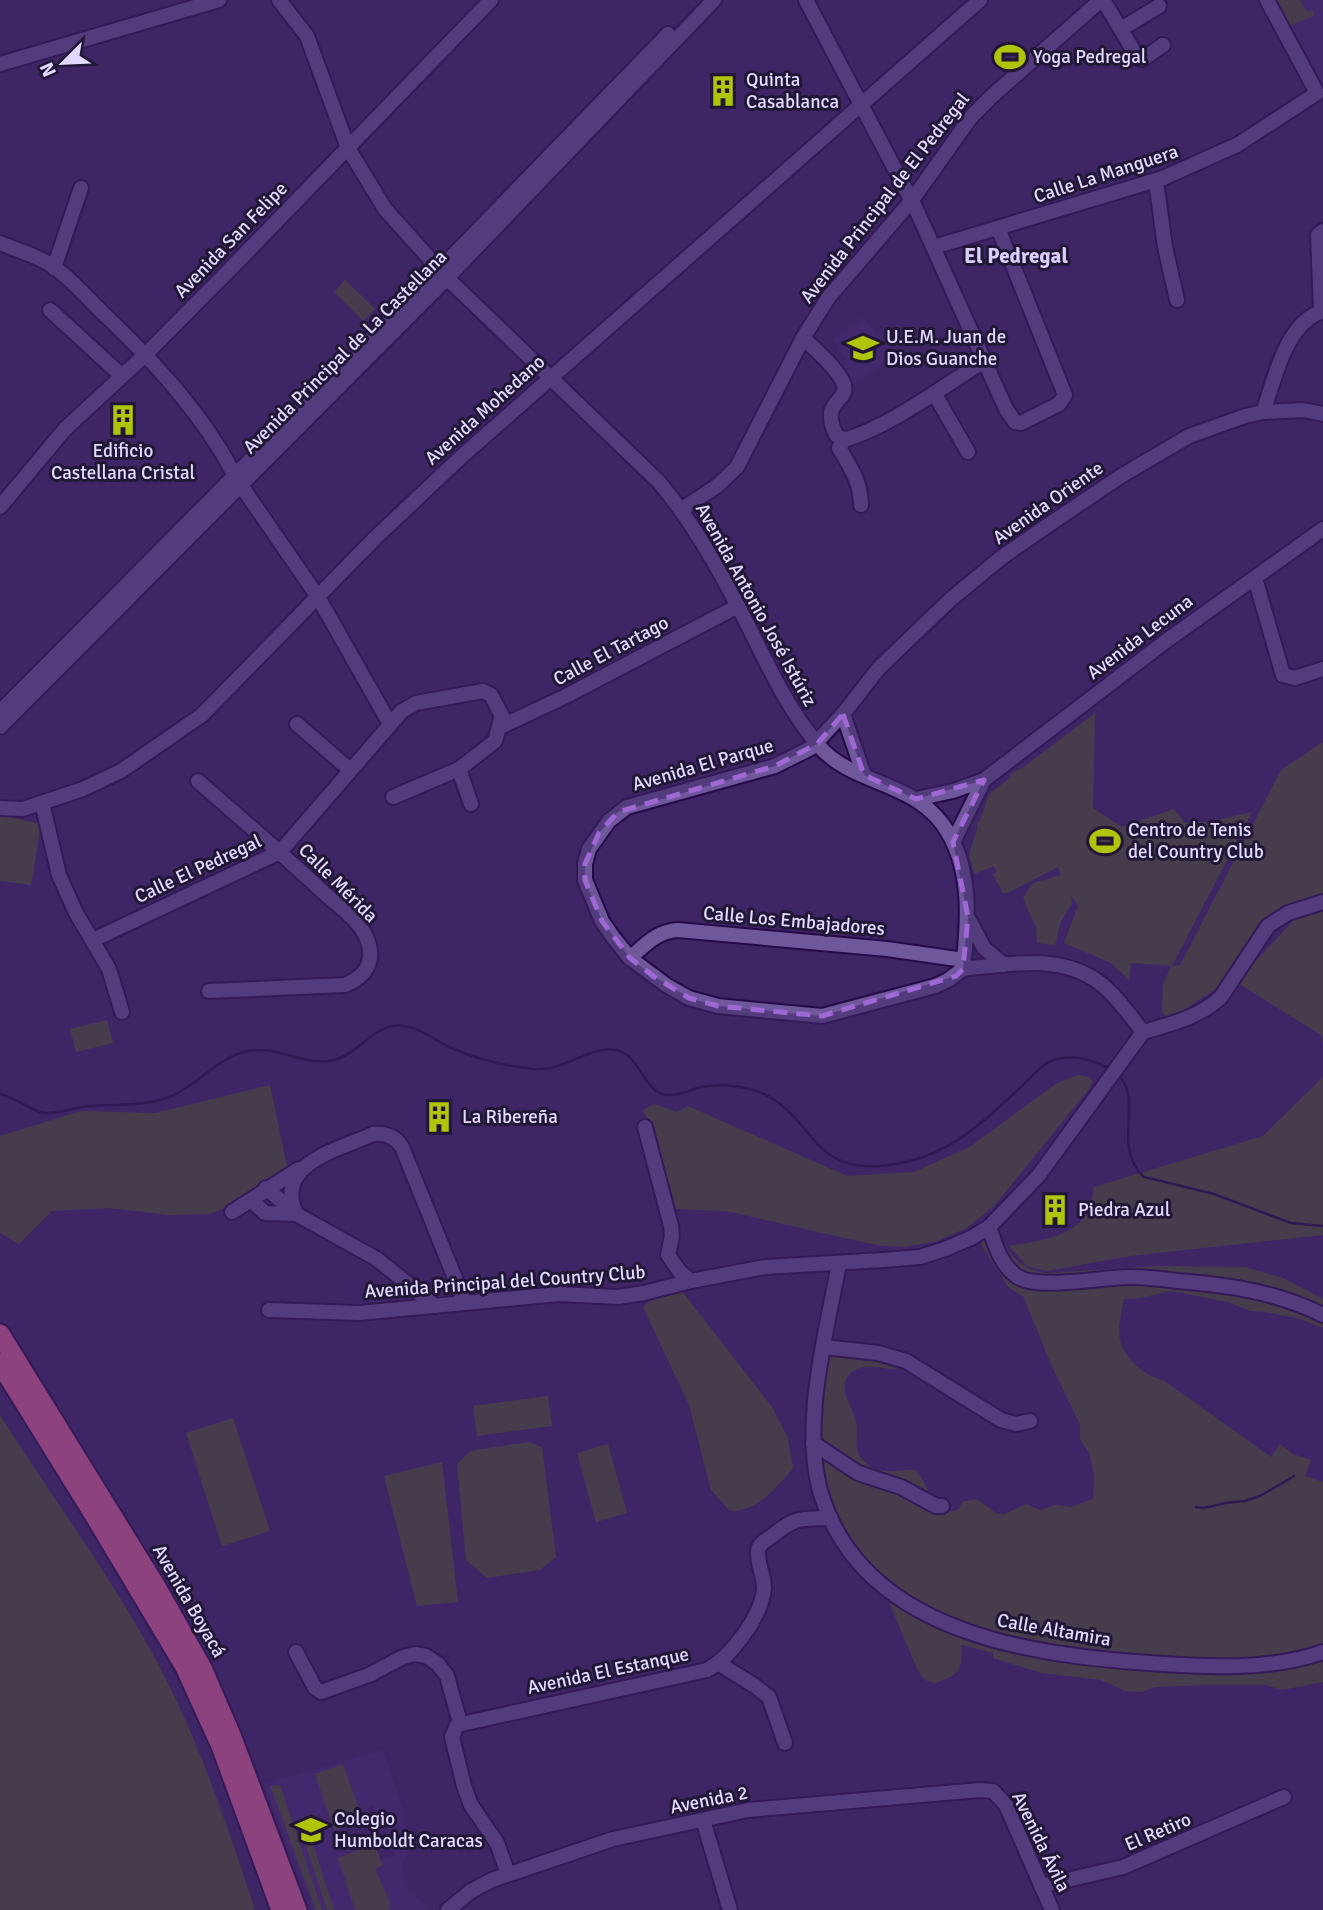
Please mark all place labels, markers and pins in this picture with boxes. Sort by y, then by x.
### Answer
sports icon: Yoga Pedregal [993,40,1027,74]
place label: Yoga Pedregal [1033,45,1146,69]
place label: Quinta Casablanca [746,68,839,114]
building icon: Quinta Casablanca [706,74,740,108]
place label: U.E.M. Juan de Dios Guanche [886,325,1006,371]
school or university icon: U.E.M. Juan de Dios Guanche [846,331,880,365]
building icon: Edificio Castellana Cristal [106,403,140,437]
place label: Edificio Castellana Cristal [51,439,195,485]
place label: Centro de Tenis del Country Club [1128,818,1264,864]
sports icon: Centro de Tenis del Country Club [1088,824,1122,858]
building icon: La Ribereña [422,1100,456,1134]
place label: La Ribereña [462,1105,558,1129]
building icon: Piedra Azul [1038,1193,1072,1227]
place label: Piedra Azul [1078,1198,1170,1222]
place label: Colegio Humboldt Caracas [334,1807,483,1853]
school or university icon: Colegio Humboldt Caracas [294,1813,328,1847]

